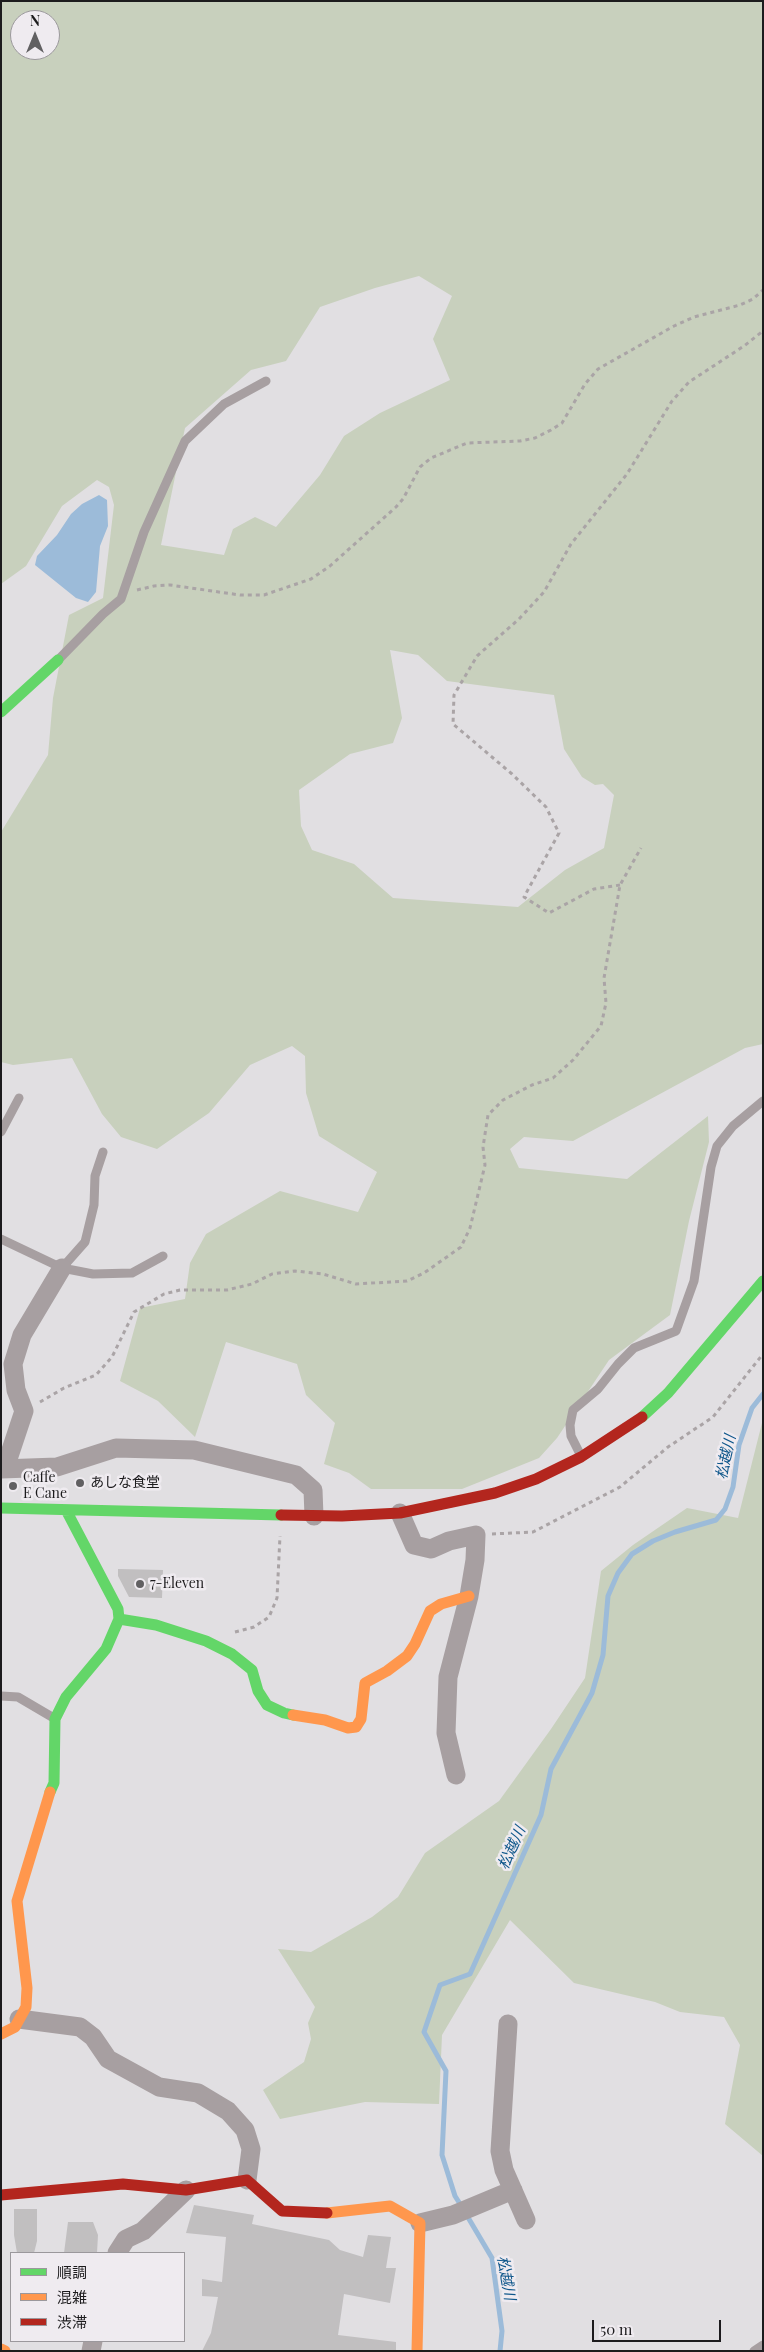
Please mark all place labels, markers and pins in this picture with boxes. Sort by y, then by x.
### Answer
place label: Caffe E Cane [23,1470,67,1502]
place label: あしな食堂 [90,1475,160,1491]
marker: あしな食堂 [74,1477,86,1489]
marker: Caffe E Cane [7,1480,19,1492]
place label: 7-Eleven [150,1576,204,1592]
marker: 7-Eleven [134,1578,146,1590]

